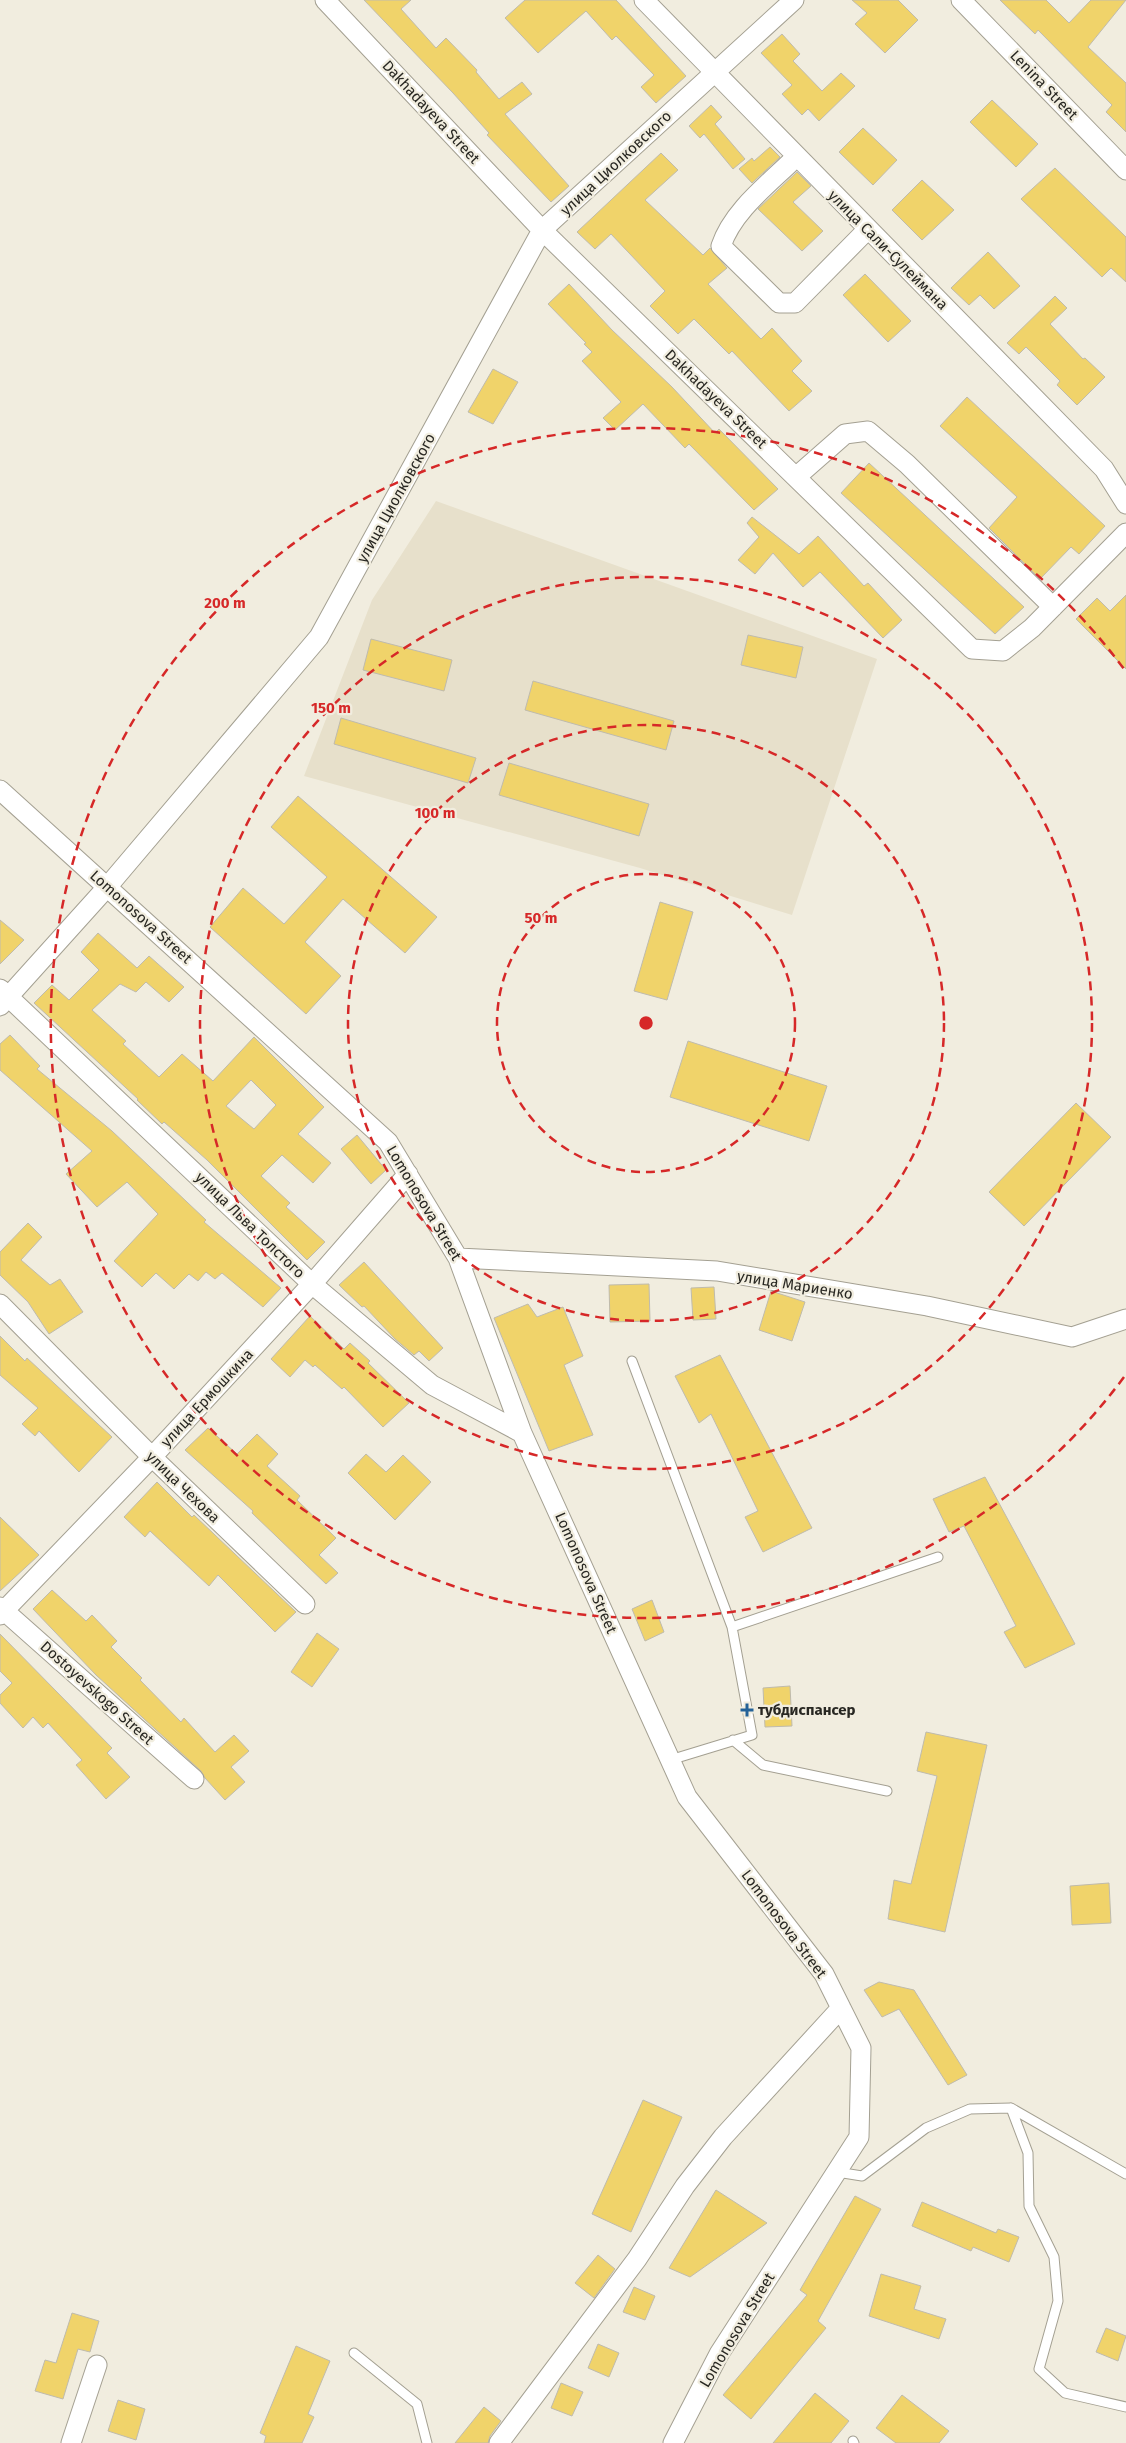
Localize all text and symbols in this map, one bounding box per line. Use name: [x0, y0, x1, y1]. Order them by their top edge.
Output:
street label: Lenina Street: [1006, 46, 1082, 124]
street label: Dakhadayeva Street: [379, 57, 484, 168]
street label: улица Циолковского: [557, 107, 675, 219]
street label: улица Сали-Сулеймана: [824, 186, 952, 314]
street label: Dakhadayeva Street: [661, 346, 771, 453]
street label: улица Циолковского: [353, 430, 439, 566]
text: 200 m: [204, 594, 246, 612]
text: 150 m: [311, 699, 351, 717]
text: 100 m: [415, 804, 455, 822]
street label: Lomonosova Street: [86, 867, 196, 968]
text: 50 m: [524, 909, 558, 927]
centre of rings: [637, 1014, 655, 1032]
street label: Lomonosova Street: [383, 1142, 466, 1264]
street label: улица Льва Толстого: [192, 1168, 308, 1282]
street label: улица Мариенко: [736, 1267, 854, 1303]
street label: улица Ермошкина: [157, 1345, 257, 1451]
street label: улица Чехова: [142, 1447, 224, 1527]
street label: Lomonosova Street: [551, 1510, 621, 1637]
street label: Dostoyevskogo Street: [37, 1637, 158, 1749]
place label: тубдиспансер: [758, 1701, 856, 1719]
marker: тубдиспансер: [740, 1703, 754, 1717]
street label: Lomonosova Street: [737, 1866, 831, 1982]
street label: Lomonosova Street: [696, 2269, 779, 2391]

